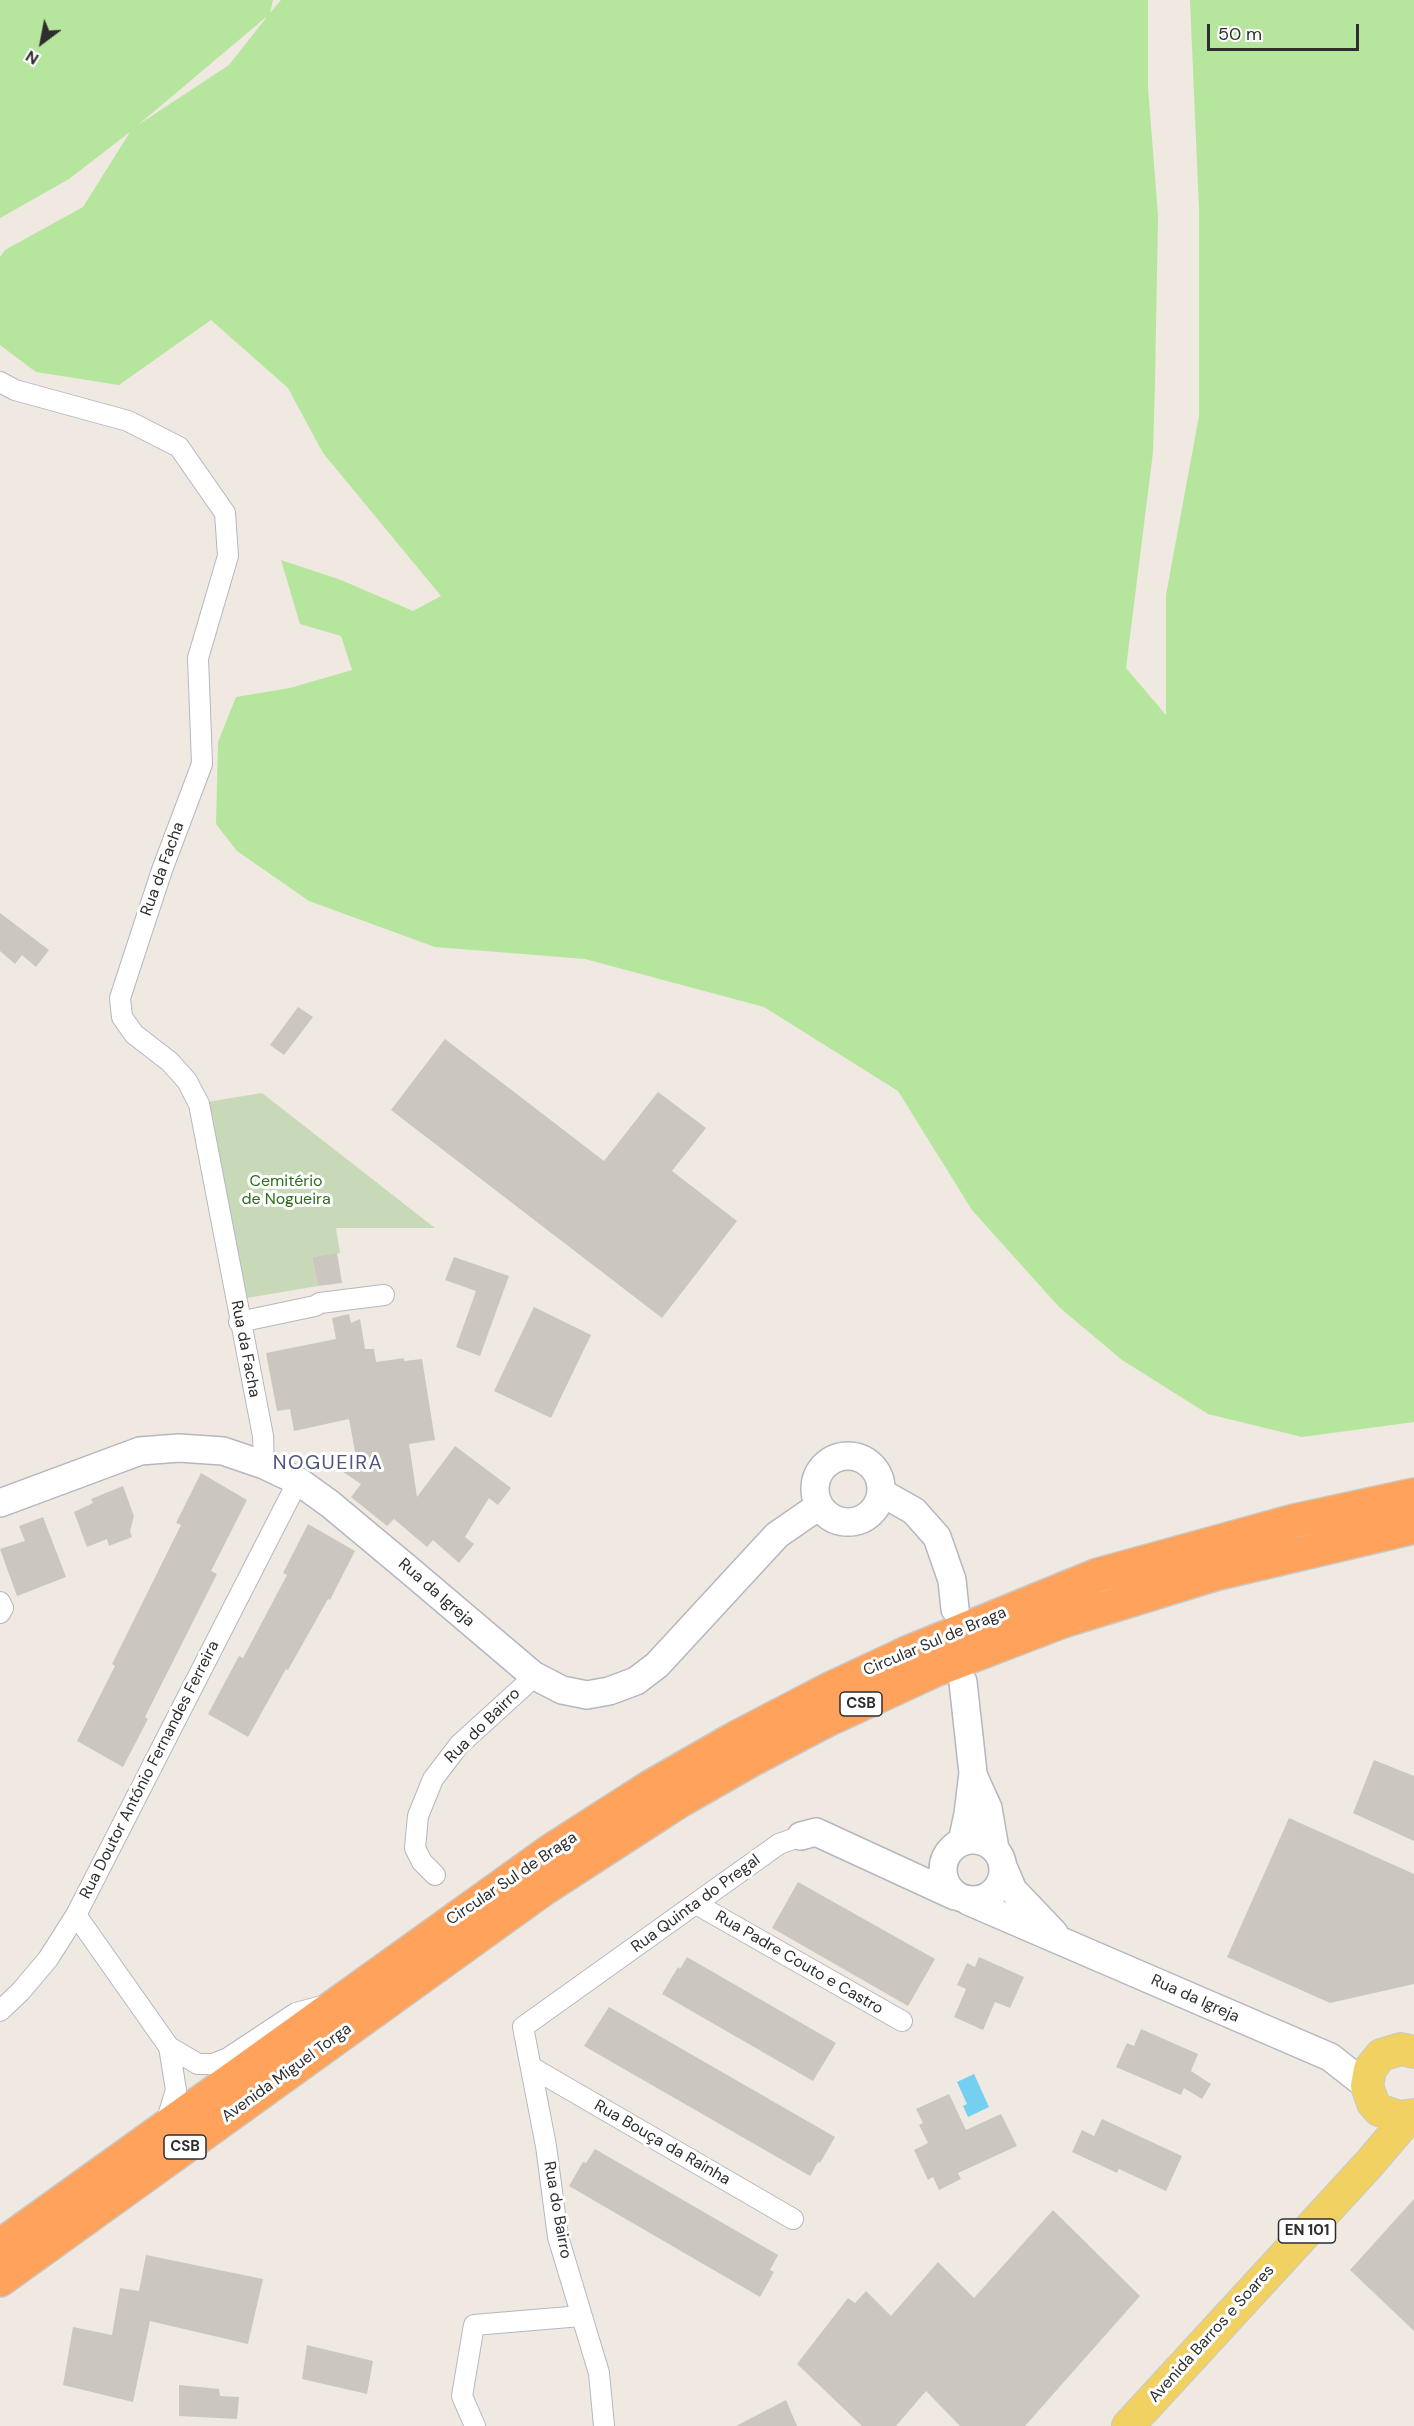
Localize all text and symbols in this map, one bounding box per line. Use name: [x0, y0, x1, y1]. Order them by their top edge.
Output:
north arrow: [12, 12, 72, 72]
scale bar: [1210, 12, 1362, 50]
text: 50 m: [1218, 22, 1262, 46]
text: N: [22, 46, 43, 70]
street label: Rua da Facha: [137, 819, 189, 919]
park label: Cemitério de Nogueira: [241, 1172, 331, 1210]
street label: Rua da Facha: [226, 1299, 264, 1399]
district label: NOGUEIRA: [273, 1452, 383, 1476]
street label: Rua da Igreja: [394, 1555, 478, 1631]
street label: Circular Sul de Braga: [861, 1603, 1009, 1681]
street label: Rua Doutor António Fernandes Ferreira: [76, 1638, 224, 1902]
street label: Rua do Bairro: [441, 1684, 525, 1768]
road number: CSB: [840, 1692, 882, 1716]
street label: Circular Sul de Braga: [443, 1828, 581, 1930]
street label: Rua Quinta do Pregal: [628, 1851, 764, 1957]
street label: Rua Padre Couto e Castro: [712, 1907, 886, 2019]
street label: Rua da Igreja: [1148, 1971, 1242, 2027]
street label: Avenida Miguel Torga: [218, 2019, 356, 2127]
street label: Rua Bouça da Rainha: [591, 2096, 733, 2190]
road number: CSB: [164, 2135, 206, 2159]
street label: Rua do Bairro: [539, 2160, 575, 2260]
road number: EN 101: [1278, 2219, 1336, 2243]
street label: Avenida Barros e Soares: [1145, 2261, 1279, 2407]

